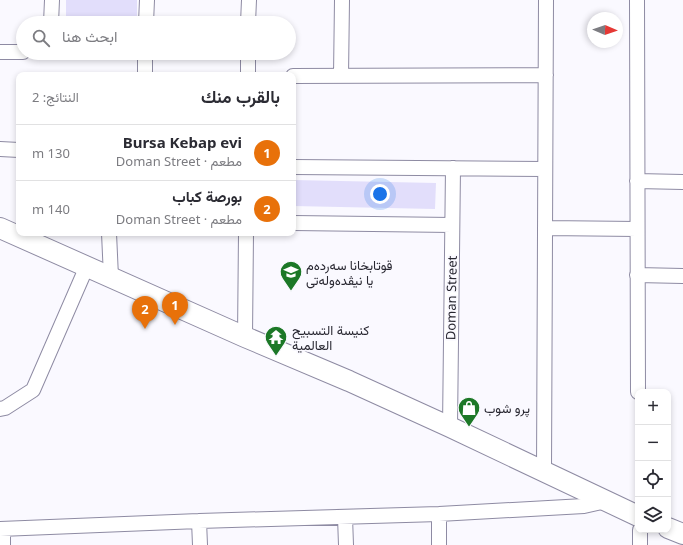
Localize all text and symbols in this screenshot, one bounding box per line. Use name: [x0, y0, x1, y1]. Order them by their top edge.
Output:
north arrow: [587, 12, 623, 48]
search box: [16, 16, 296, 60]
text: ابحث هنا: [62, 26, 117, 46]
icon: search: [30, 27, 52, 49]
text: بالقرب منك: [201, 85, 280, 108]
text: النتائج: 2: [32, 88, 79, 106]
text: Bursa Kebap evi: [123, 132, 242, 152]
text: 130 m: [32, 144, 70, 162]
text: 1: [263, 144, 271, 162]
text: مطعم · Doman Street: [116, 152, 242, 170]
your location: [370, 184, 390, 204]
text: بورصة كباب: [172, 186, 242, 206]
text: 140 m: [32, 200, 70, 218]
text: 2: [263, 200, 271, 218]
text: مطعم · Doman Street: [116, 210, 242, 228]
street label: Doman Street: [441, 255, 461, 340]
place label: قوتابخانا سەردەم یا نیڤدەولەتی: [306, 256, 393, 289]
school or university icon: قوتابخانا سەردەم یا نیڤدەولەتی: [278, 259, 304, 292]
pin: 1: [162, 292, 188, 325]
pin: 2: [132, 296, 158, 329]
place label: كنيسة التسبيح العالمية: [292, 321, 369, 354]
temple icon: كنيسة التسبيح العالمية: [263, 324, 289, 357]
map controls: [635, 389, 671, 533]
button: +: [635, 389, 671, 425]
shop icon: پرو شوب: [456, 395, 482, 428]
place label: پرو شوب: [484, 399, 530, 418]
button: −: [635, 425, 671, 461]
button: locate: [635, 461, 671, 497]
button: layers: [635, 497, 671, 533]

